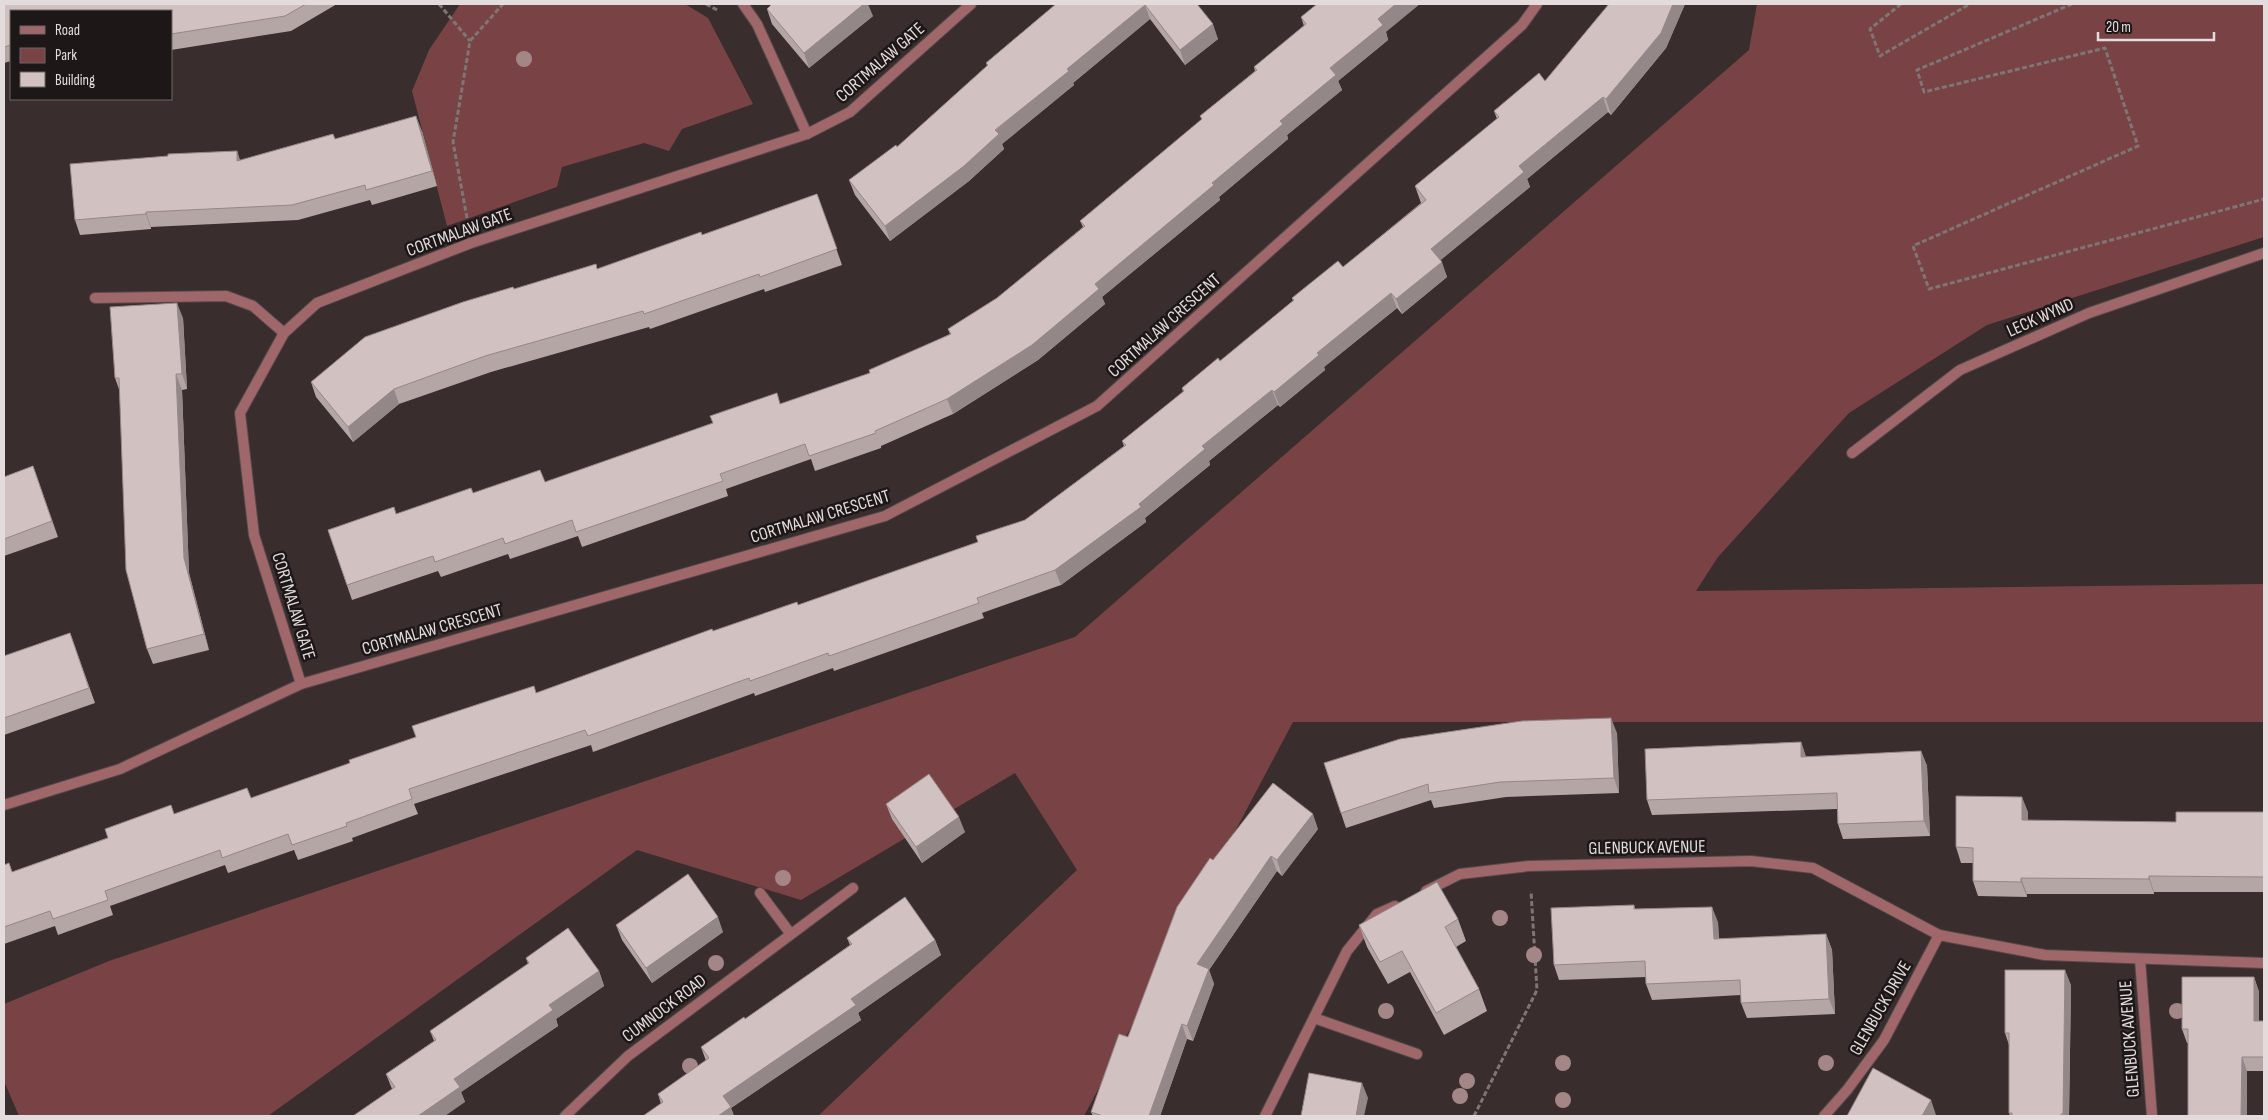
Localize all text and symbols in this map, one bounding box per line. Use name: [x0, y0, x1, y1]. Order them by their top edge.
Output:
legend: [10, 10, 172, 100]
scale bar: [2098, 10, 2214, 42]
street label: CORTMALAW GATE: [832, 18, 929, 107]
text: 20 m: [2106, 18, 2131, 37]
text: Road: [55, 21, 80, 40]
text: Park: [55, 46, 77, 65]
text: Building: [55, 71, 95, 90]
street label: CORTMALAW GATE: [404, 204, 515, 261]
street label: CORTMALAW CRESCENT: [1104, 269, 1225, 382]
street label: LECK WYND: [2004, 293, 2077, 341]
street label: CORTMALAW CRESCENT: [748, 485, 892, 548]
street label: CORTMALAW GATE: [267, 550, 320, 662]
street label: CORTMALAW CRESCENT: [360, 599, 505, 660]
street label: GLENBUCK AVENUE: [1588, 836, 1706, 859]
street label: GLENBUCK DRIVE: [1845, 957, 1916, 1059]
street label: CUMNOCK ROAD: [618, 970, 710, 1047]
street label: GLENBUCK AVENUE: [2115, 980, 2144, 1098]

